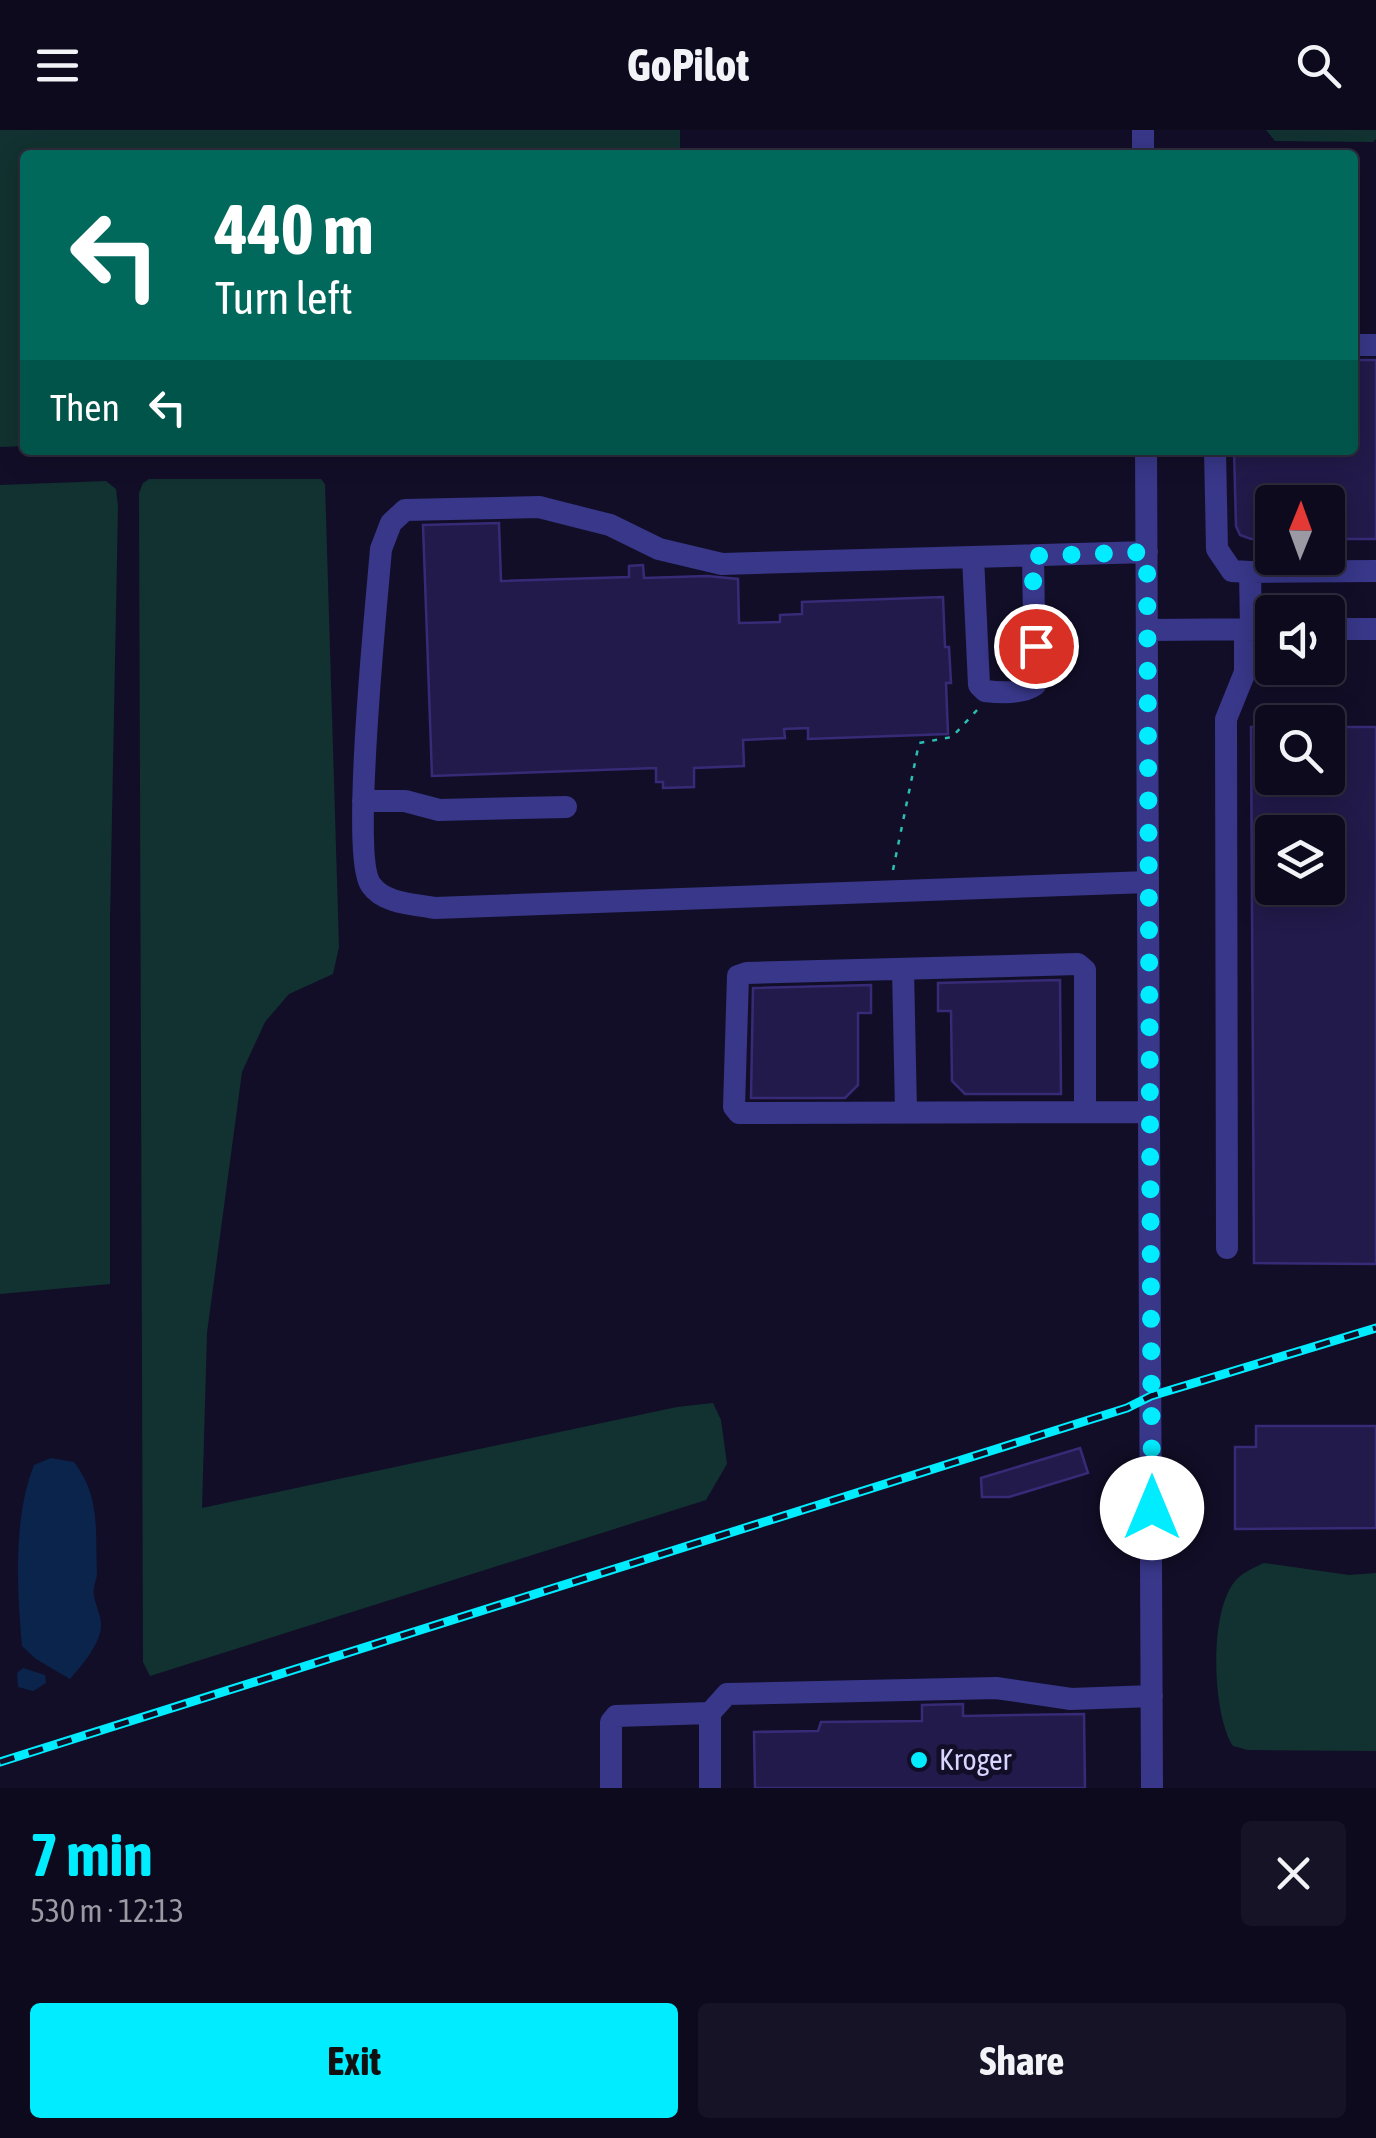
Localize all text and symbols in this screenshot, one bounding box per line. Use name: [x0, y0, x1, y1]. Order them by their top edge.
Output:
icon: menu: [30, 38, 85, 93]
icon: search: [1291, 38, 1346, 93]
text: GoPilot: [627, 39, 749, 91]
text: 440 m: [215, 189, 374, 269]
icon: left: [50, 190, 180, 320]
text: Turn left: [215, 272, 353, 324]
icon: left: [140, 380, 195, 435]
text: Then: [50, 386, 120, 429]
north arrow: [1255, 485, 1345, 575]
map controls: [1255, 485, 1345, 905]
button: sound: [1255, 595, 1345, 685]
pin: [994, 604, 1079, 689]
icon: arrive: [1009, 619, 1064, 674]
button: search: [1255, 705, 1345, 795]
button: layers: [1255, 815, 1345, 905]
position arrow: [1100, 1456, 1204, 1560]
place label: Kroger: [939, 1742, 1013, 1776]
marker: Kroger: [908, 1749, 930, 1771]
text: 7 min: [30, 1820, 153, 1889]
button: close: [1241, 1821, 1346, 1926]
text: 530 m · 12:13: [30, 1892, 184, 1929]
button: Exit: [30, 2003, 678, 2118]
button: Share: [698, 2003, 1346, 2118]

